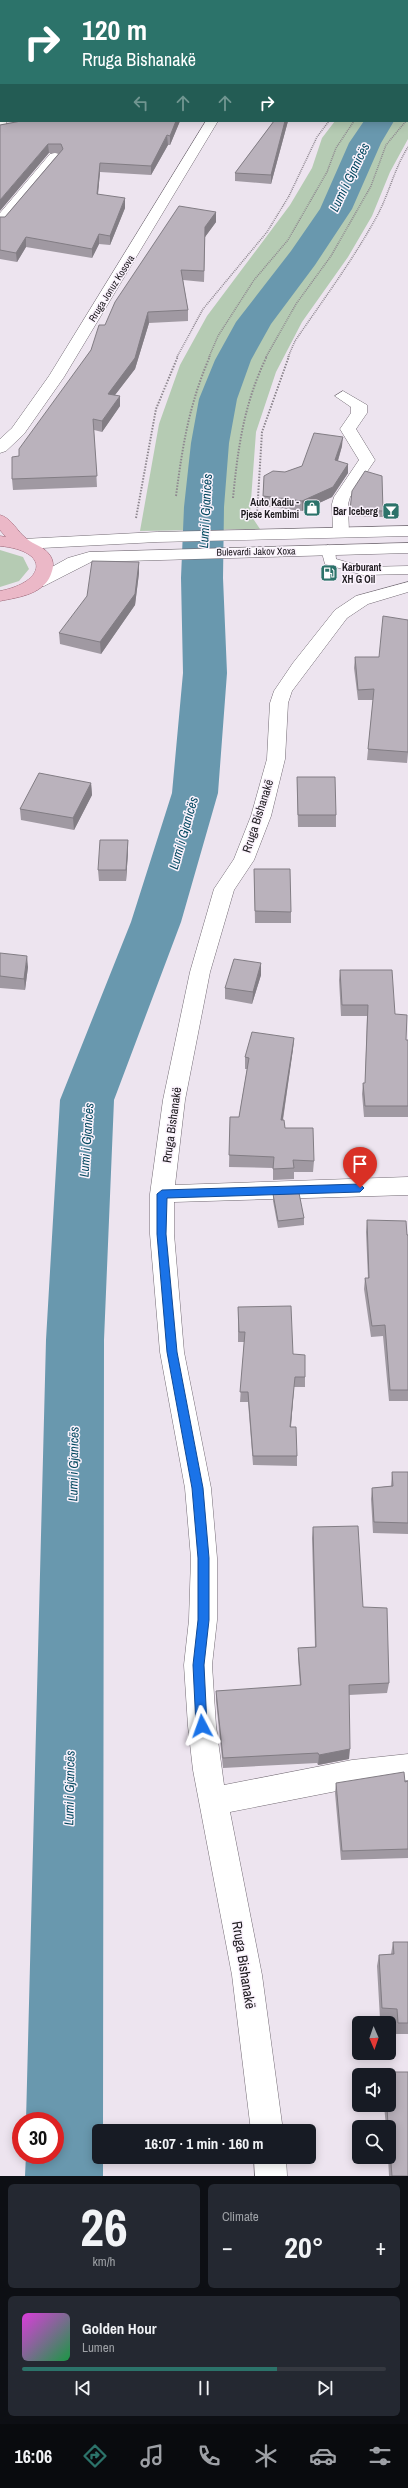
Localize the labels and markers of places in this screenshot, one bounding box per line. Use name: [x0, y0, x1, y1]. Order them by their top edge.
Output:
place label: Auto Kadiu - Pjese Kembimi: [241, 496, 299, 521]
shop icon: Auto Kadiu - Pjese Kembimi: [302, 498, 322, 518]
bar icon: Bar Iceberg: [381, 501, 401, 521]
place label: Bar Iceberg: [333, 505, 378, 518]
place label: Karburant XH G Oil: [342, 561, 381, 586]
fuel station icon: Karburant XH G Oil: [319, 563, 339, 583]
pin: [343, 1147, 377, 1188]

